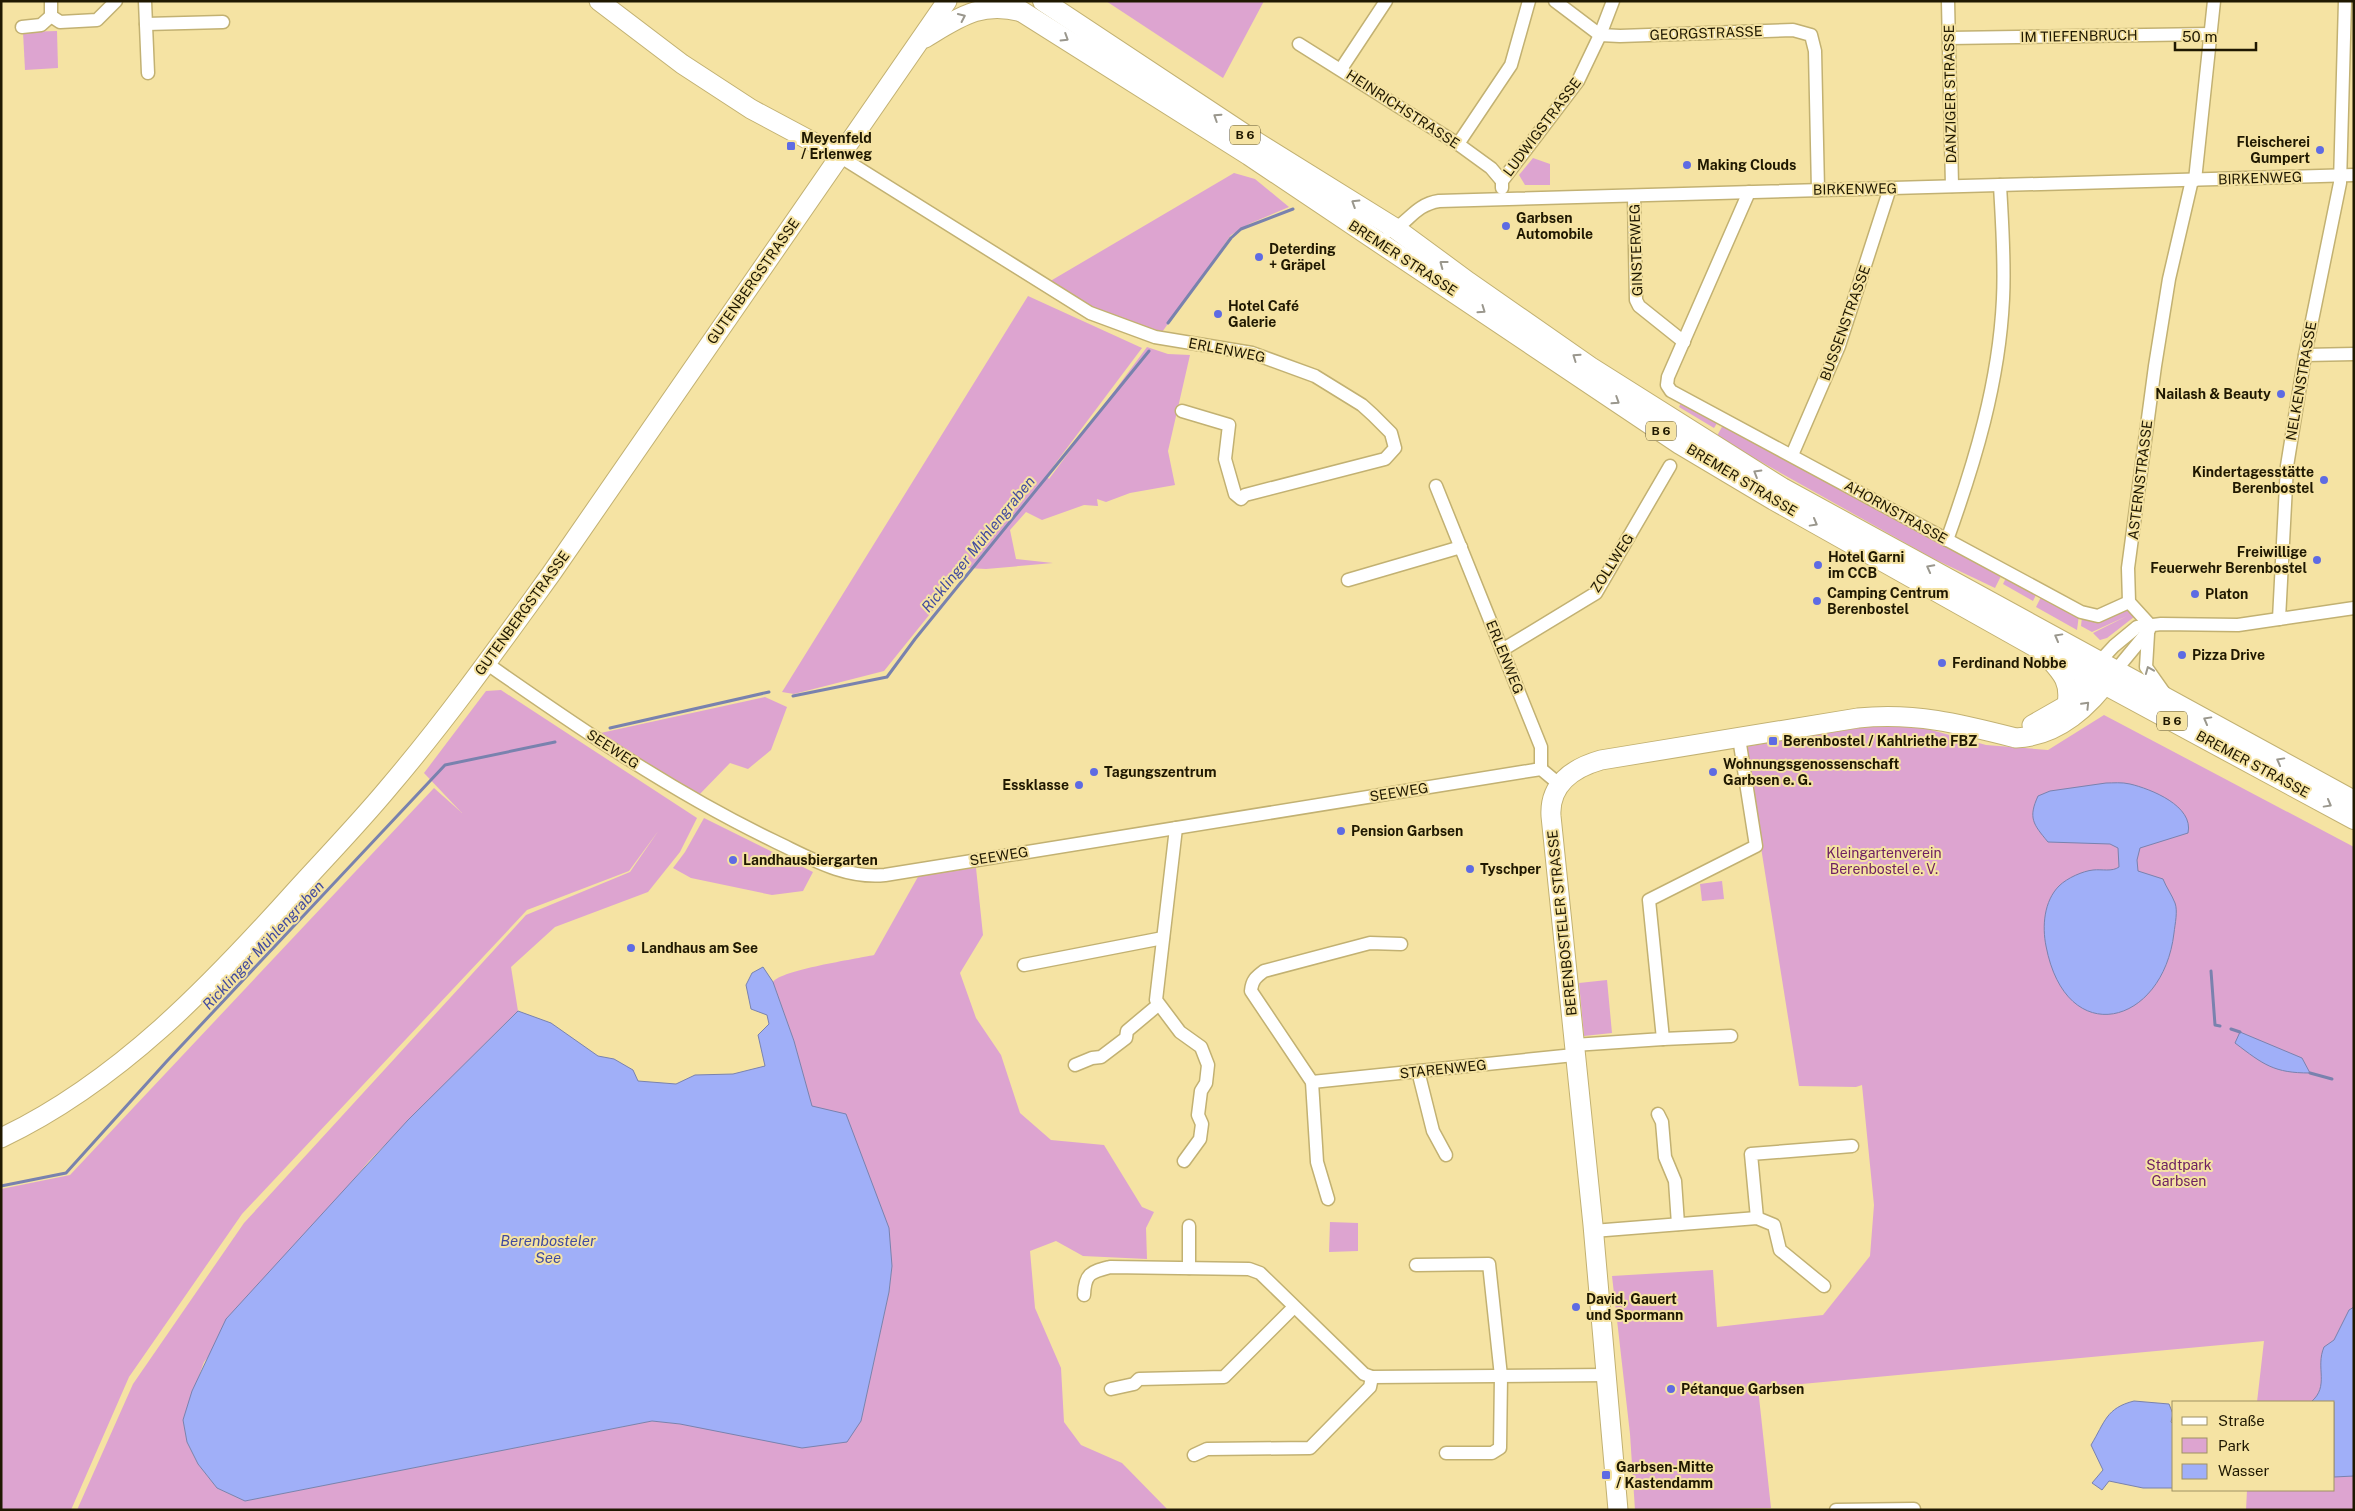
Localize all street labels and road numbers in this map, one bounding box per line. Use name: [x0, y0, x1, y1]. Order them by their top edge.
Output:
street label: GEORGSTRASSE: [1649, 23, 1763, 43]
street label: DANZIGER STRASSE: [1941, 24, 1959, 164]
street label: IM TIEFENBRUCH: [2020, 27, 2138, 45]
street label: HEINRICHSTRASSE: [1343, 66, 1463, 152]
street label: LUDWIGSTRASSE: [1500, 75, 1584, 179]
road number: B 6: [1230, 126, 1260, 144]
street label: BIRKENWEG: [2218, 169, 2302, 187]
street label: BIRKENWEG: [1813, 180, 1897, 198]
street label: GINSTERWEG: [1626, 204, 1646, 296]
street label: GUTENBERGSTRASSE: [704, 215, 802, 347]
street label: BREMER STRASSE: [1346, 217, 1460, 299]
street label: BUSSENSTRASSE: [1817, 263, 1873, 383]
street label: NELKENSTRASSE: [2283, 320, 2319, 442]
street label: ERLENWEG: [1187, 335, 1267, 365]
street label: ASTERNSTRASSE: [2125, 419, 2155, 541]
road number: B 6: [1646, 422, 1676, 441]
street label: BREMER STRASSE: [1684, 441, 1800, 519]
street label: AHORNSTRASSE: [1842, 477, 1950, 547]
street label: ZOLLWEG: [1587, 531, 1637, 595]
street label: GUTENBERGSTRASSE: [472, 548, 572, 678]
street label: ERLENWEG: [1483, 618, 1527, 696]
road number: B 6: [2157, 711, 2187, 730]
street label: SEEWEG: [584, 726, 642, 772]
street label: BREMER STRASSE: [2194, 727, 2312, 801]
street label: SEEWEG: [1369, 779, 1429, 805]
street label: BERENBOSTELER STRASSE: [1544, 829, 1580, 1017]
street label: SEEWEG: [969, 843, 1029, 869]
street label: STARENWEG: [1399, 1056, 1487, 1082]

